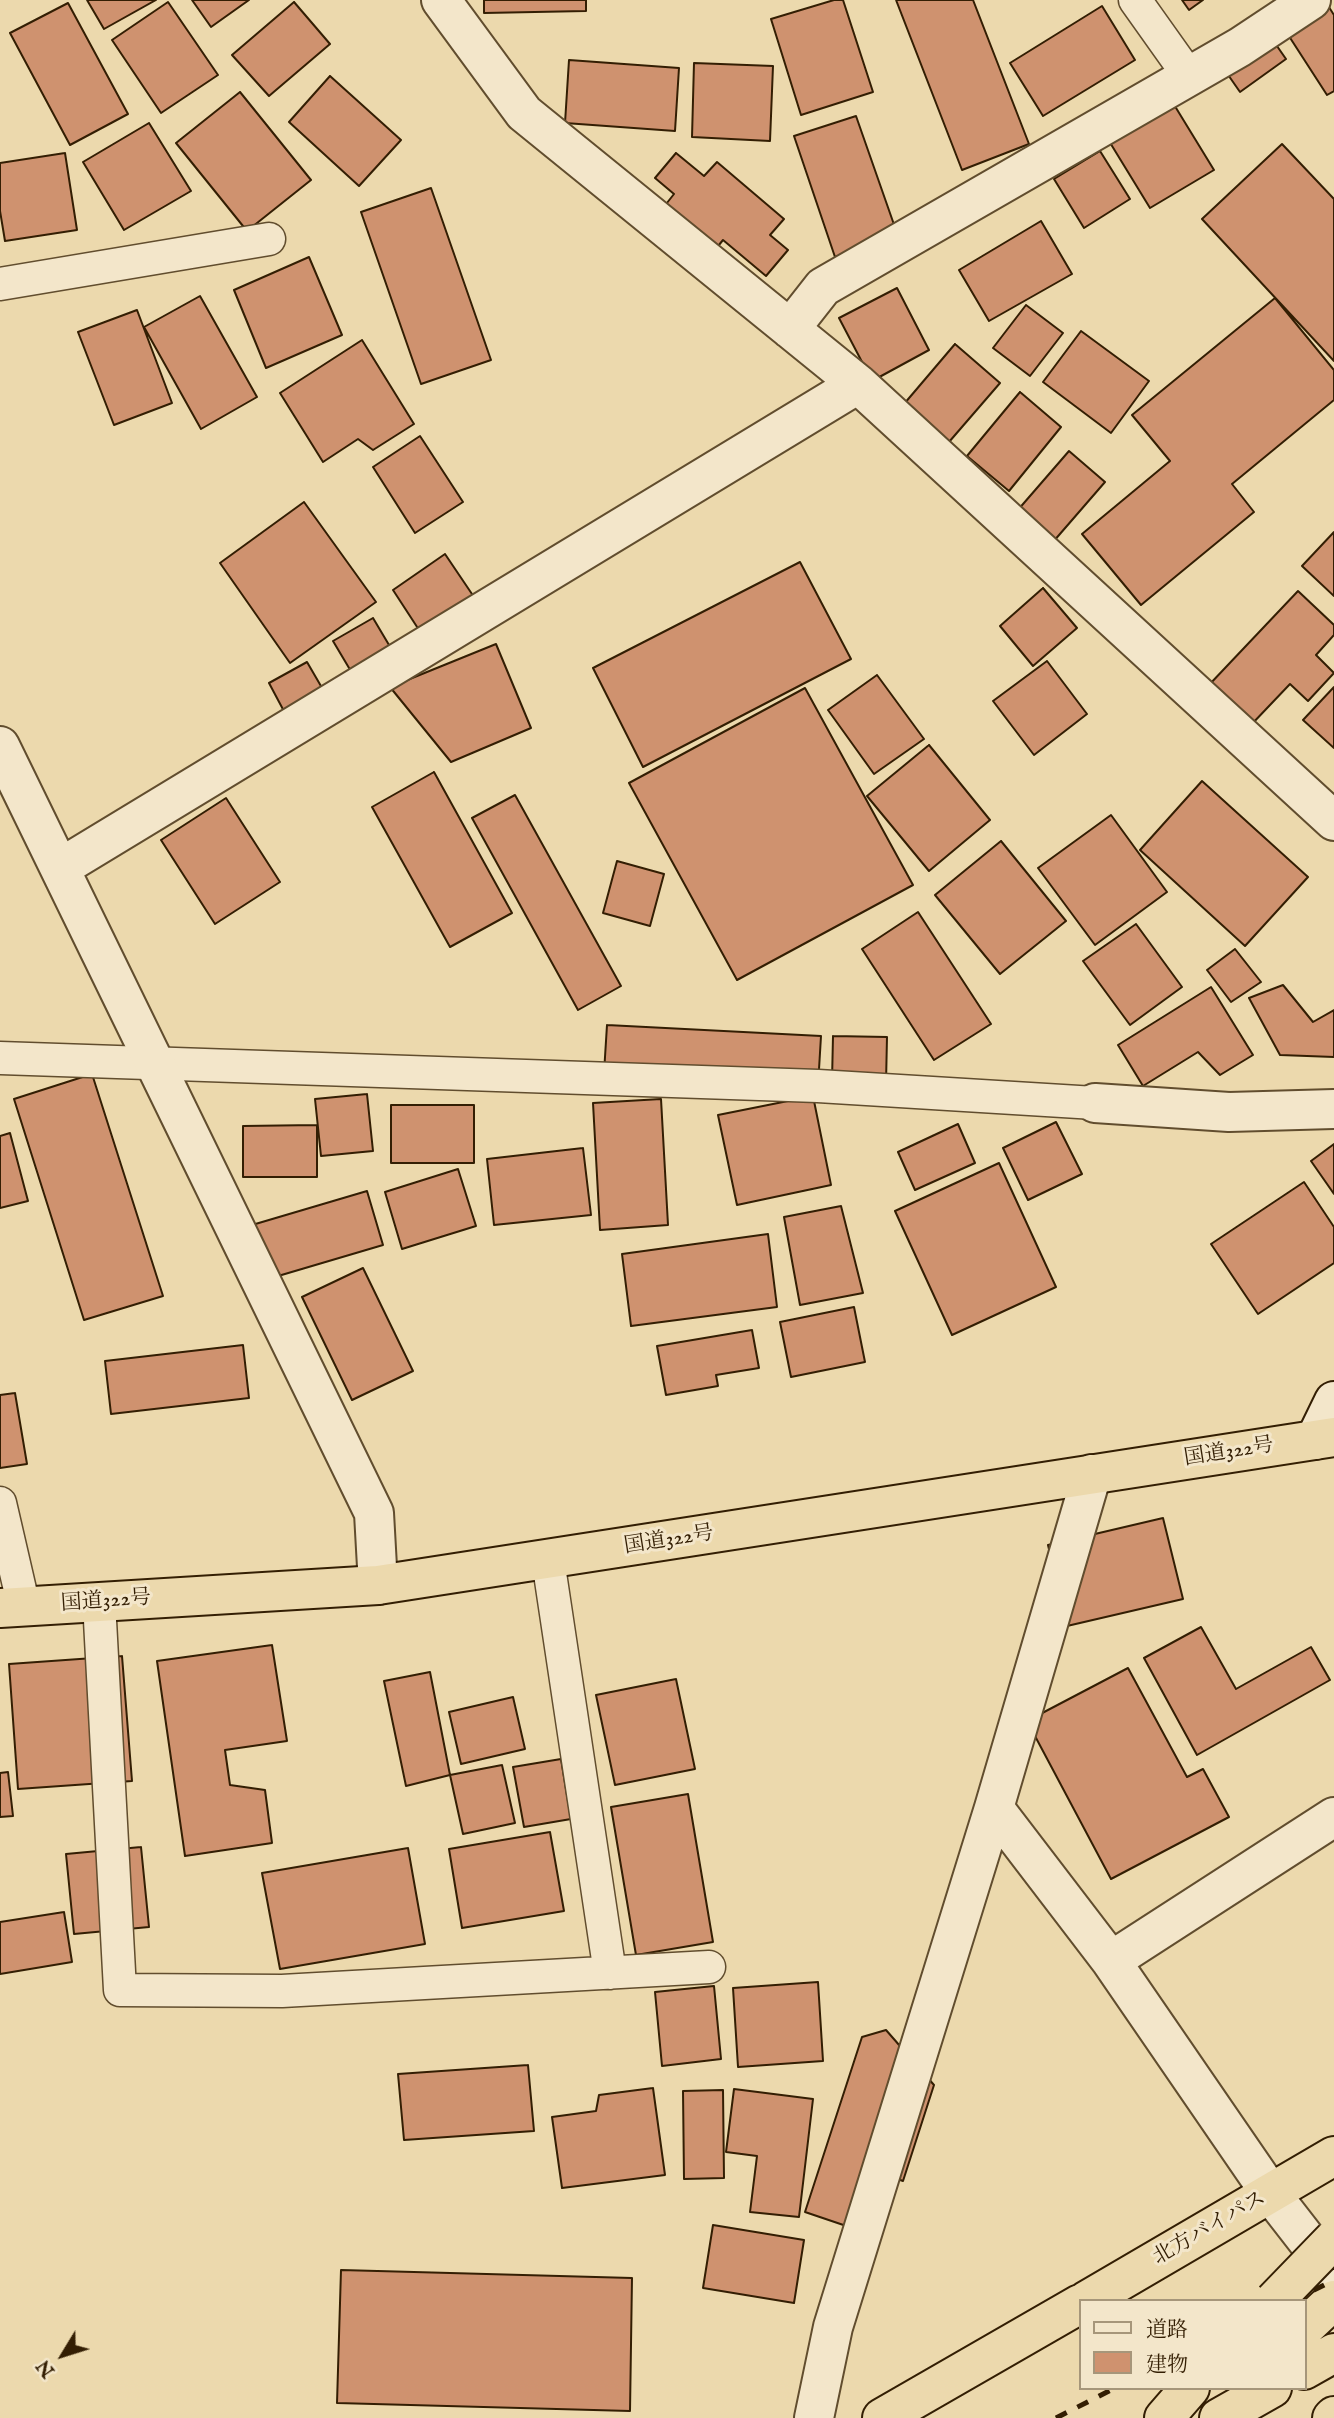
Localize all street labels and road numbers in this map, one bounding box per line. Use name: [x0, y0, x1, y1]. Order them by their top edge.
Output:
street label: 国道322号: [1182, 1433, 1276, 1473]
street label: 国道322号: [622, 1521, 716, 1561]
street label: 国道322号: [60, 1586, 152, 1618]
street label: 北方バイパス: [1149, 2187, 1271, 2271]

